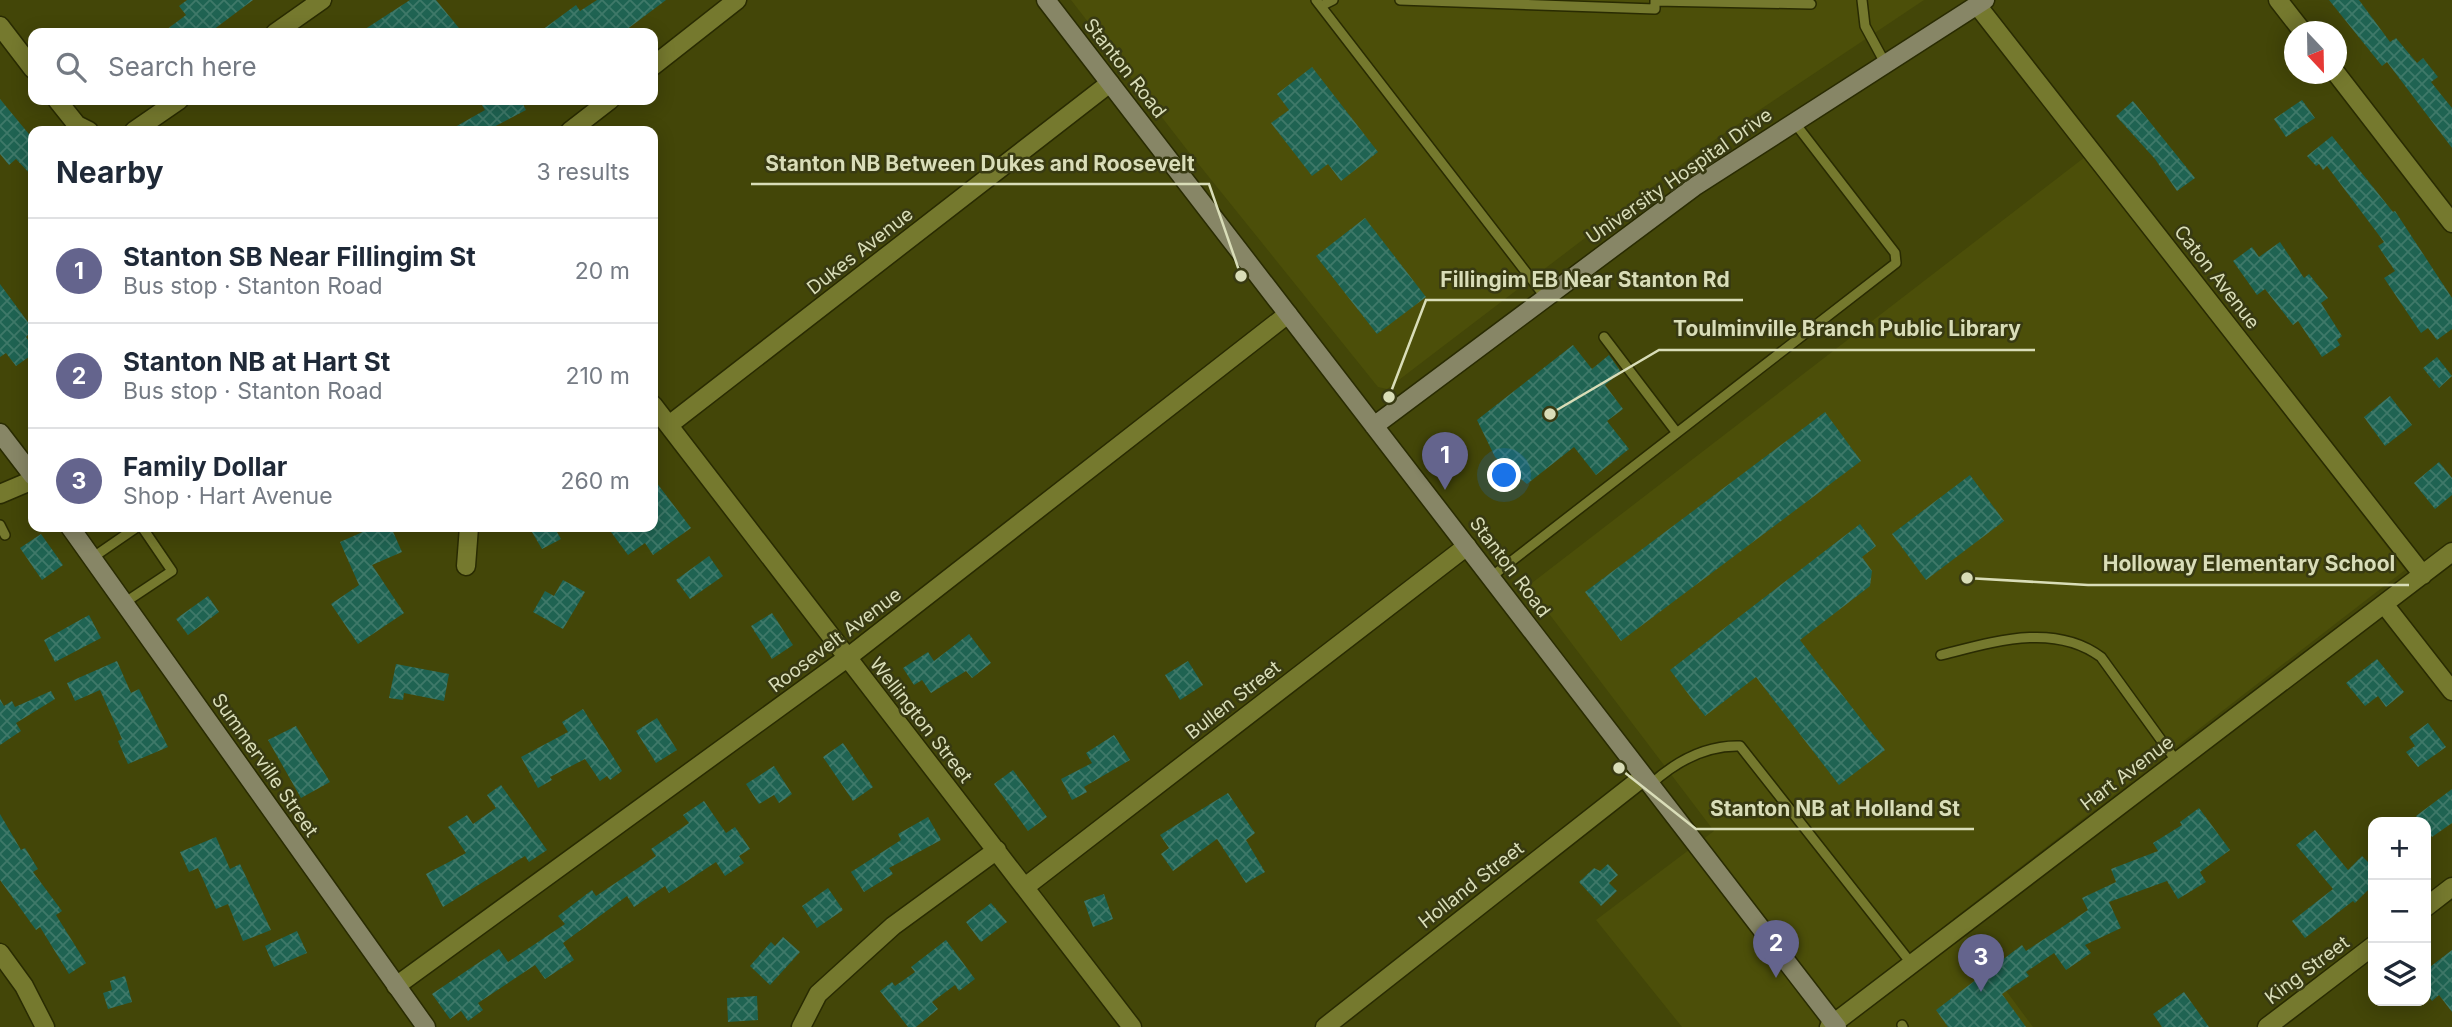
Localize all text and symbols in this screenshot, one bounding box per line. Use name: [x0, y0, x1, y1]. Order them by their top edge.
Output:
street label: Stanton Road: [1079, 14, 1171, 122]
north arrow: [2284, 21, 2347, 84]
search box: [28, 28, 658, 105]
icon: search: [52, 48, 90, 86]
text: Search here: [108, 51, 257, 82]
street label: University Hospital Drive: [1582, 103, 1776, 249]
callout: Stanton NB Between Dukes and Roosevelt: [751, 142, 1209, 184]
text: Stanton NB Between Dukes and Roosevelt: [765, 151, 1195, 176]
text: Nearby: [56, 154, 164, 190]
text: 3 results: [537, 158, 630, 186]
street label: Dukes Avenue: [802, 202, 918, 300]
street label: Caton Avenue: [2169, 221, 2265, 333]
text: Stanton SB Near Fillingim St: [123, 241, 476, 272]
text: 1: [74, 257, 84, 285]
text: 20 m: [575, 257, 630, 285]
callout: Fillingim EB Near Stanton Rd: [1426, 258, 1743, 300]
text: Fillingim EB Near Stanton Rd: [1440, 267, 1730, 292]
text: Bus stop · Stanton Road: [123, 272, 383, 300]
callout: Toulminville Branch Public Library: [1659, 308, 2035, 350]
text: Toulminville Branch Public Library: [1673, 316, 2021, 341]
text: Stanton NB at Hart St: [123, 346, 390, 377]
text: 2: [72, 362, 86, 390]
text: 210 m: [565, 362, 630, 390]
text: Bus stop · Stanton Road: [123, 377, 383, 405]
pin: 1: [1422, 432, 1468, 490]
text: Family Dollar: [123, 451, 287, 482]
your location: [1487, 458, 1521, 492]
text: 3: [72, 467, 86, 495]
text: 260 m: [561, 467, 630, 495]
text: Shop · Hart Avenue: [123, 482, 333, 510]
street label: Stanton Road: [1465, 512, 1555, 622]
callout: Holloway Elementary School: [2088, 543, 2409, 585]
text: Holloway Elementary School: [2103, 551, 2395, 576]
street label: Roosevelt Avenue: [764, 583, 906, 697]
street label: Wellington Street: [865, 653, 977, 787]
street label: Bullen Street: [1181, 656, 1285, 744]
street label: Summerville Street: [207, 689, 323, 841]
street label: Hart Avenue: [2076, 731, 2178, 815]
callout: Stanton NB at Holland St: [1696, 787, 1974, 829]
text: Stanton NB at Holland St: [1710, 796, 1960, 821]
map controls: [2368, 817, 2431, 1006]
button: +: [2368, 817, 2431, 880]
street label: Holland Street: [1414, 837, 1528, 933]
button: −: [2368, 880, 2431, 943]
pin: 2: [1753, 920, 1799, 978]
street label: King Street: [2260, 931, 2354, 1009]
pin: 3: [1958, 934, 2004, 992]
button: layers: [2368, 943, 2431, 1006]

